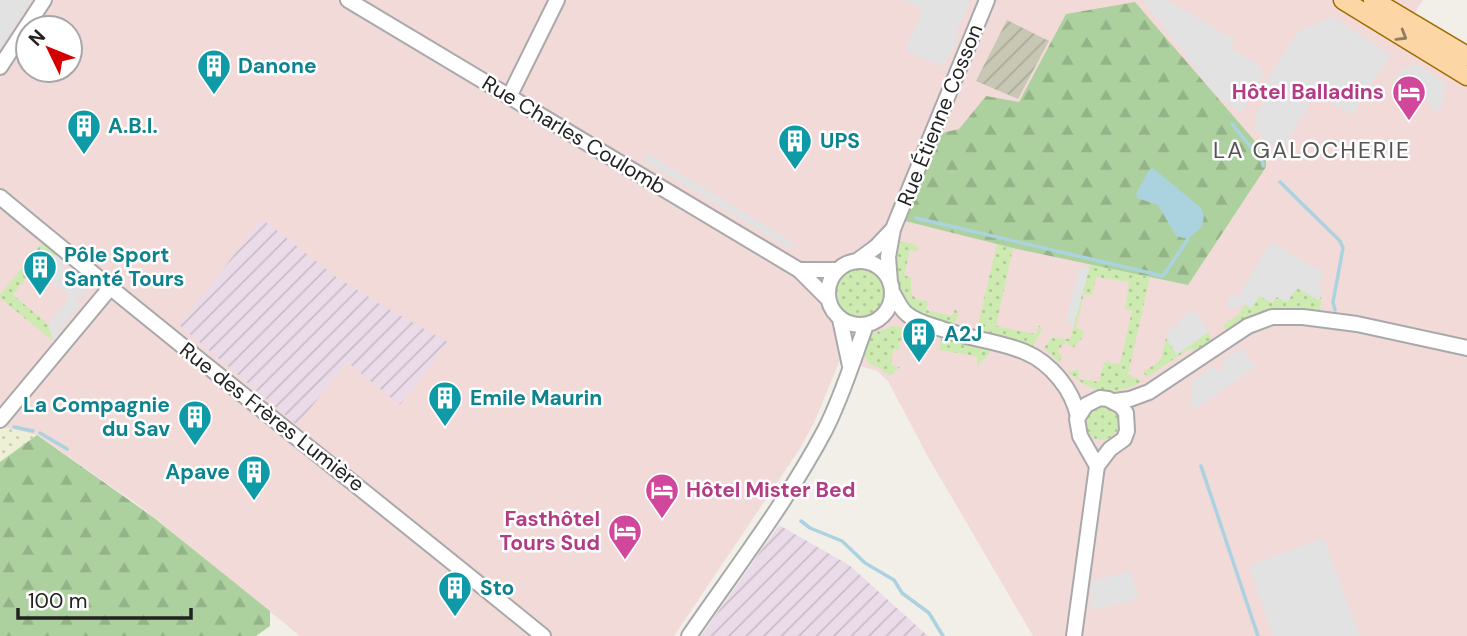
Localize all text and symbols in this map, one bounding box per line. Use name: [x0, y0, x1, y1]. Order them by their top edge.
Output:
north arrow: [14, 14, 84, 84]
street label: Rue Étienne Cosson: [891, 20, 989, 210]
text: N: [23, 24, 51, 51]
one-way arrow: [1394, 27, 1407, 40]
building icon: Danone: [195, 47, 233, 96]
place label: Danone: [238, 52, 317, 80]
street label: Rue Charles Coulomb: [477, 69, 671, 201]
hotel icon: Hôtel Balladins: [1390, 73, 1428, 122]
place label: Hôtel Balladins: [1232, 78, 1384, 106]
building icon: A.B.I.: [65, 107, 103, 156]
place label: A.B.I.: [108, 112, 158, 140]
building icon: UPS: [776, 122, 814, 171]
place label: UPS: [820, 127, 860, 155]
district label: LA GALOCHERIE: [1213, 135, 1411, 165]
place label: Pôle Sport Santé Tours: [64, 241, 185, 293]
building icon: Pôle Sport Santé Tours: [21, 248, 59, 297]
building icon: A2J: [900, 315, 938, 364]
place label: A2J: [944, 320, 982, 348]
street label: Rue des Frères Lumière: [174, 336, 370, 498]
building icon: Emile Maurin: [426, 379, 464, 428]
place label: Emile Maurin: [470, 384, 602, 412]
place label: La Compagnie du Sav: [23, 391, 170, 443]
building icon: La Compagnie du Sav: [176, 398, 214, 447]
building icon: Apave: [235, 453, 273, 502]
place label: Apave: [165, 458, 230, 486]
hotel icon: Hôtel Mister Bed: [643, 471, 681, 520]
place label: Hôtel Mister Bed: [686, 476, 855, 504]
place label: Fasthôtel Tours Sud: [500, 505, 600, 557]
hotel icon: Fasthôtel Tours Sud: [606, 512, 644, 561]
building icon: Sto: [436, 569, 474, 618]
place label: Sto: [480, 574, 514, 602]
scale bar: [18, 576, 191, 620]
text: 100 m: [28, 587, 88, 615]

